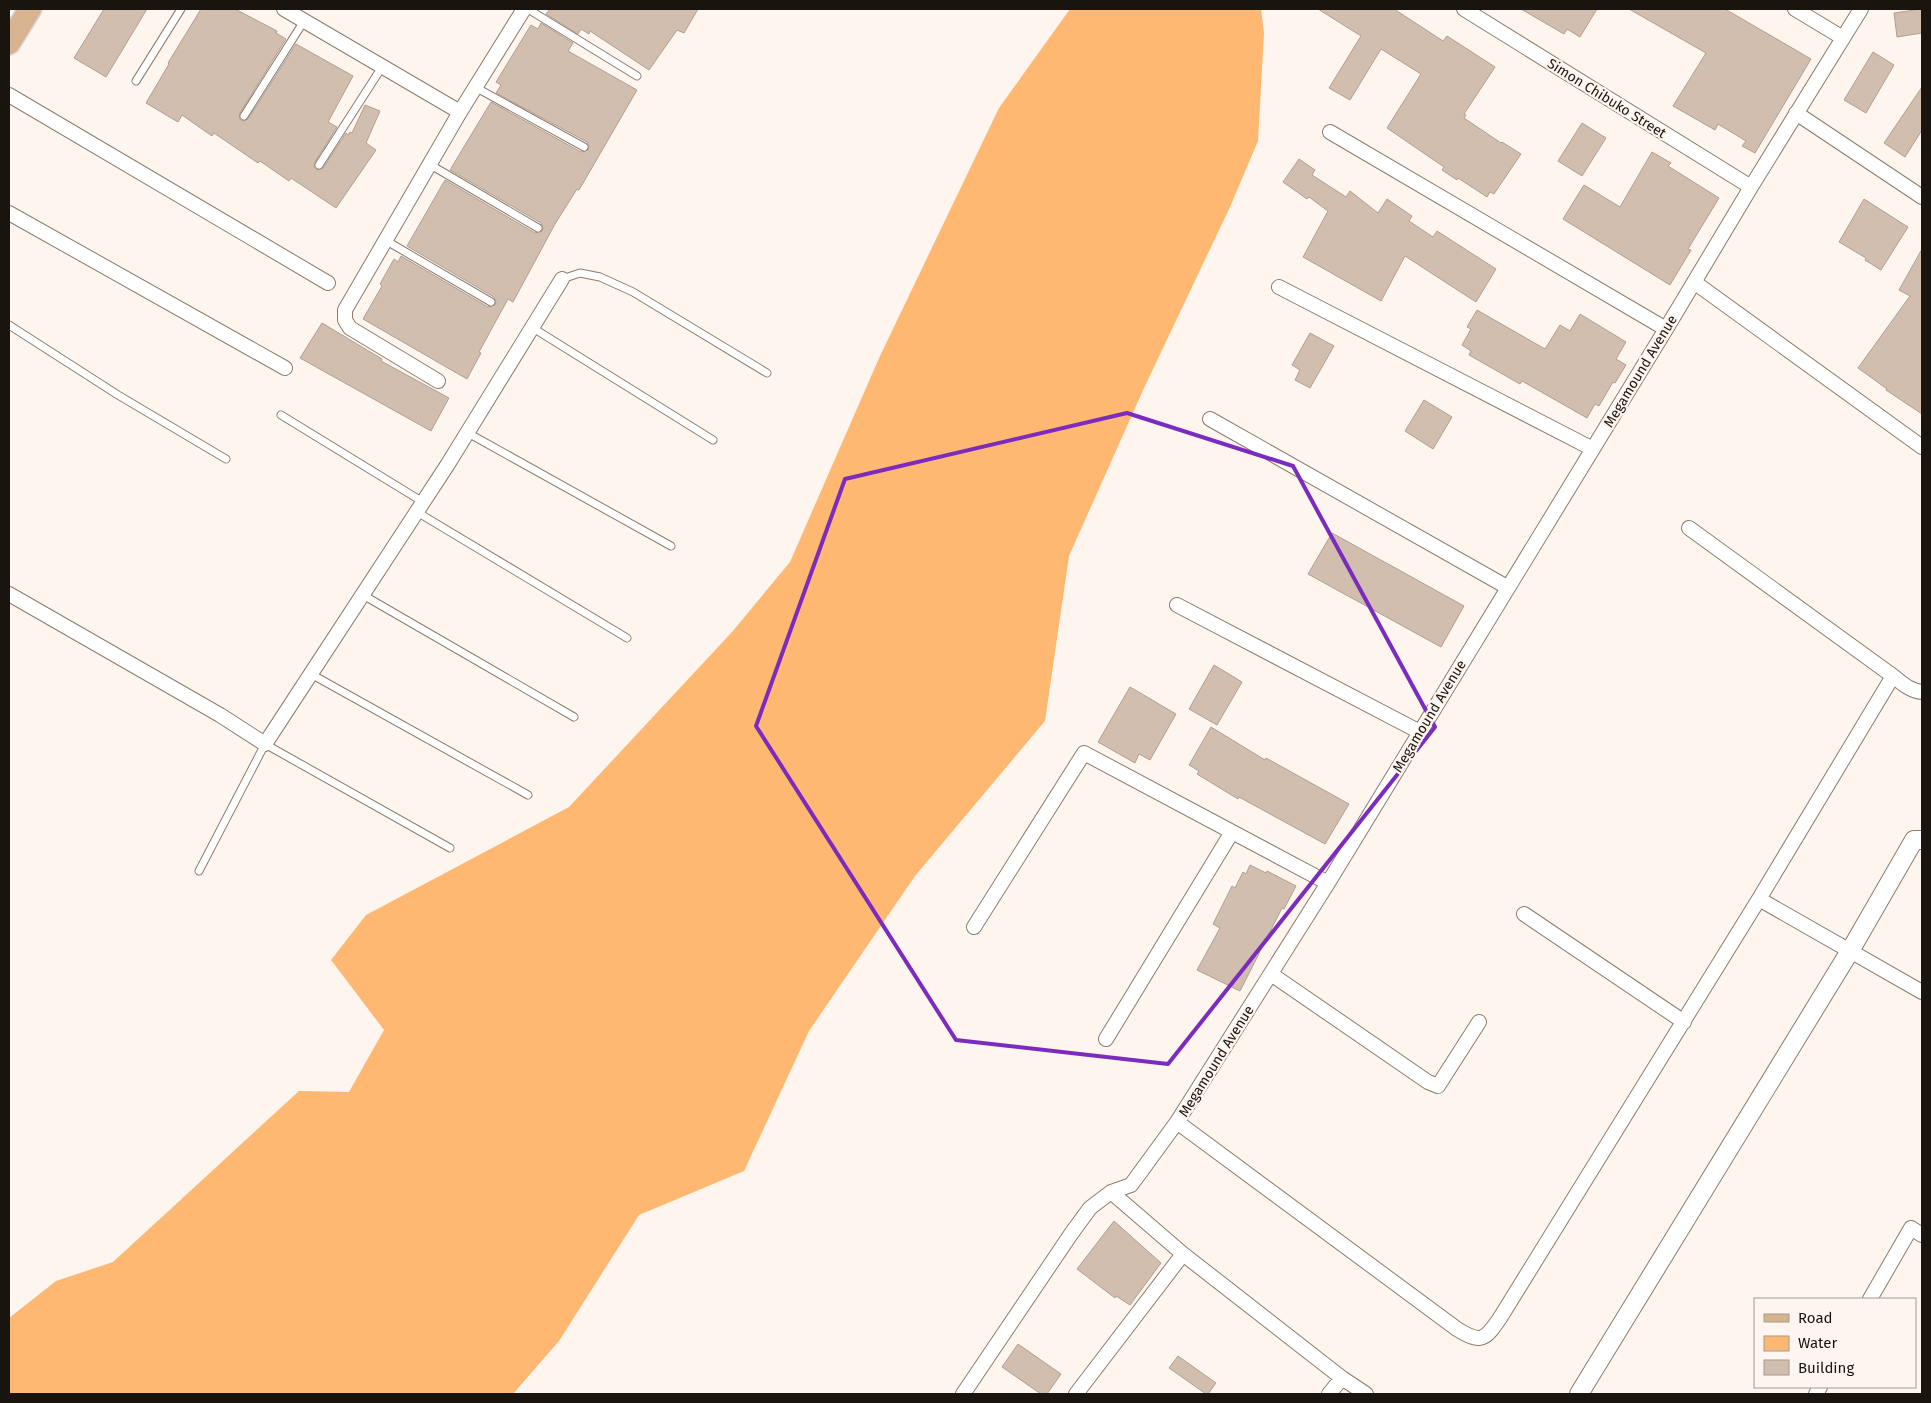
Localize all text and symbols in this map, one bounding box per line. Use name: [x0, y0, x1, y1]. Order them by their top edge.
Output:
street label: Simon Chibuko Street: [1544, 55, 1670, 142]
street label: Megamound Avenue: [1600, 312, 1681, 431]
street label: Megamound Avenue: [1389, 657, 1470, 776]
street label: Megamound Avenue: [1175, 1002, 1258, 1120]
legend: [1754, 1298, 1916, 1388]
text: Road: [1798, 1309, 1833, 1327]
text: Water: [1798, 1334, 1837, 1352]
text: Building: [1798, 1359, 1854, 1377]

